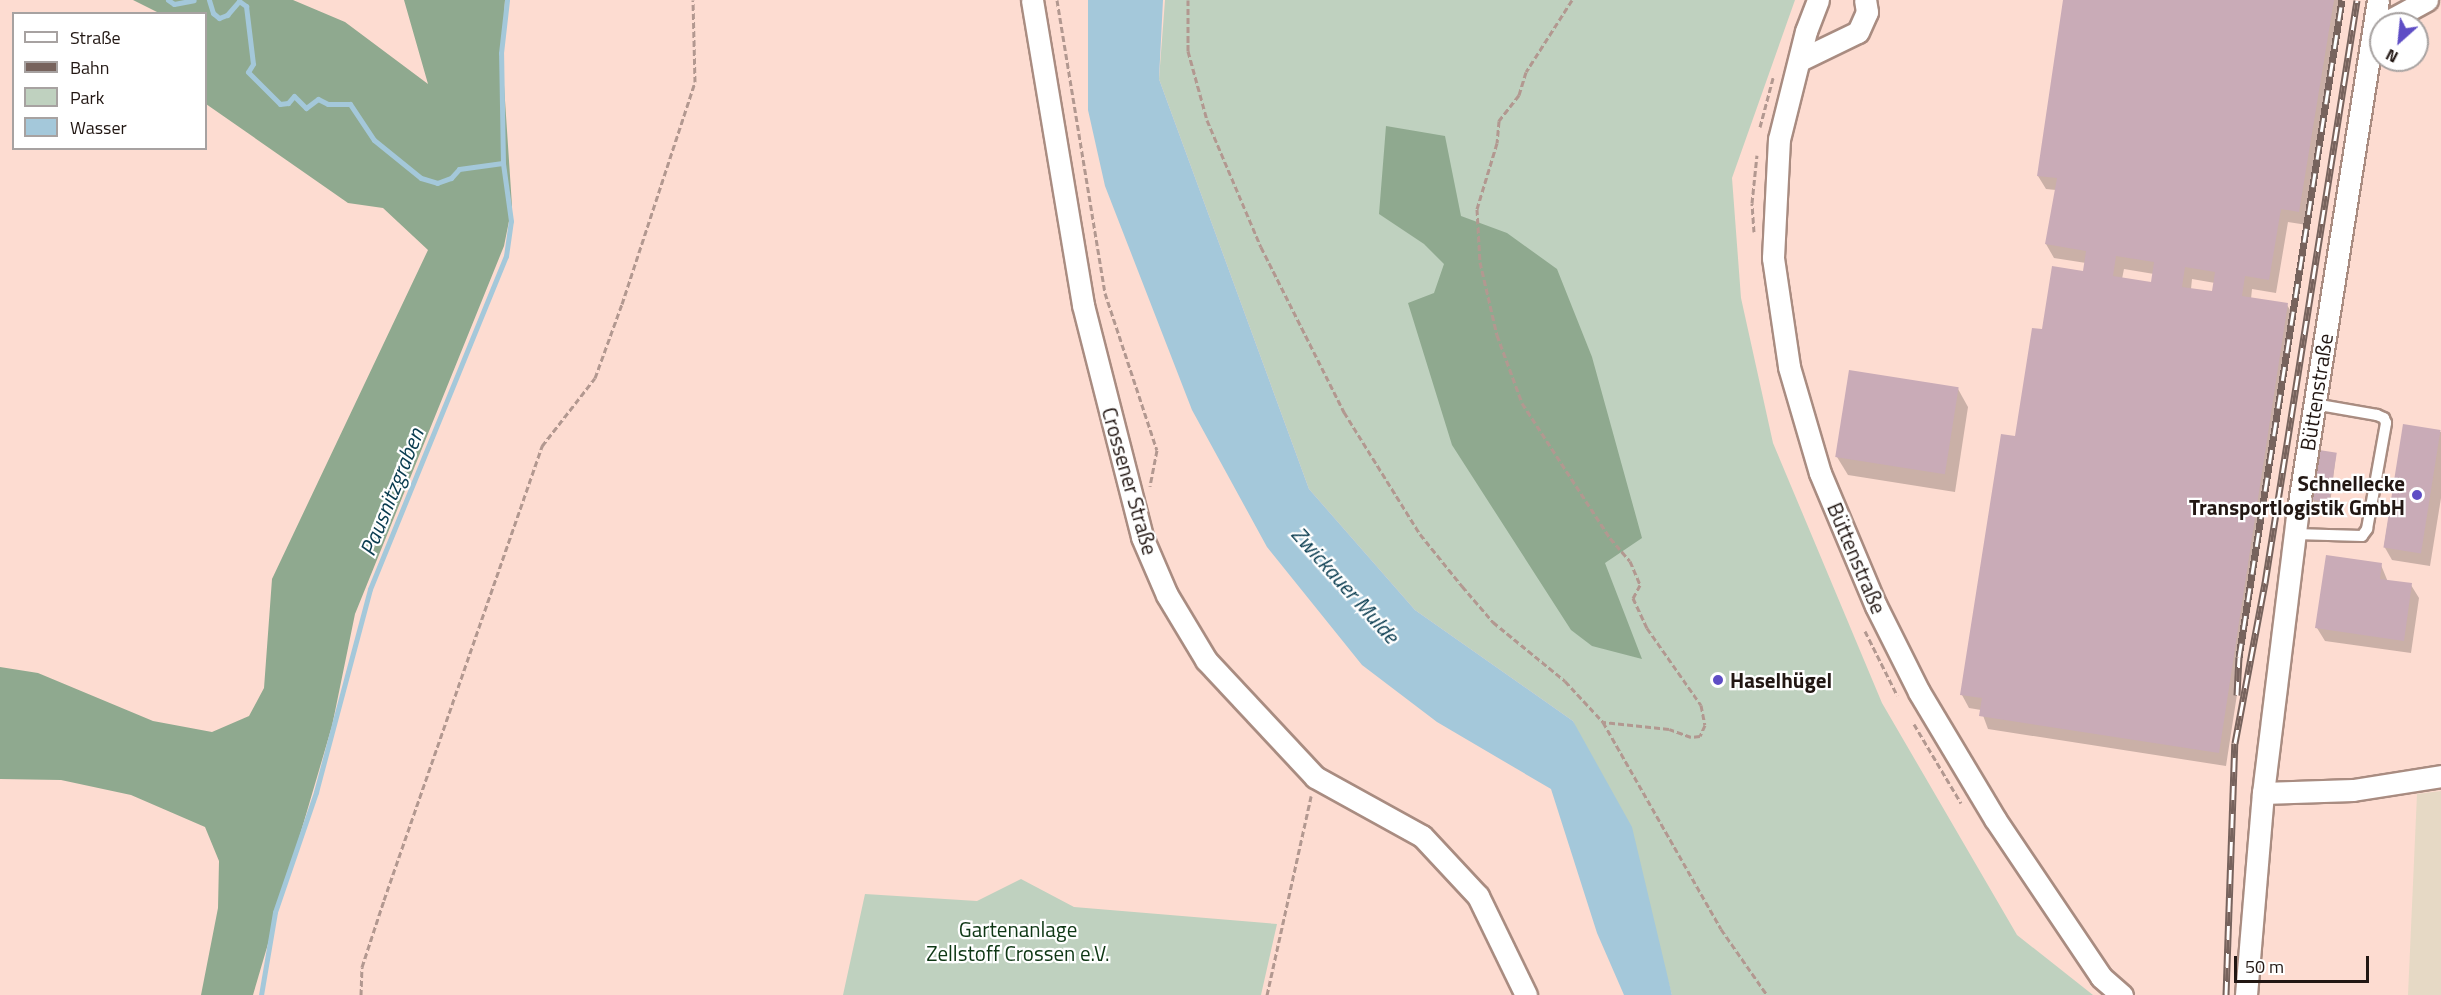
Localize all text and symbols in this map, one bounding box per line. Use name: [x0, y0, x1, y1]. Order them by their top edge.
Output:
legend: [12, 12, 207, 150]
north arrow: [2369, 12, 2429, 72]
text: Straße: [70, 24, 121, 51]
text: N: [2381, 43, 2402, 69]
text: Bahn: [70, 54, 109, 81]
text: Park: [70, 84, 104, 111]
text: Wasser: [70, 114, 127, 141]
street label: Büttenstraße: [2294, 332, 2338, 452]
street label: Crossener Straße: [1097, 404, 1163, 558]
water label: Pausnitzgraben: [354, 424, 430, 560]
place label: Schnellecke Transportlogistik GmbH: [2189, 470, 2405, 520]
marker: Schnellecke Transportlogistik GmbH: [2410, 488, 2424, 502]
street label: Büttenstraße: [1822, 499, 1892, 617]
water label: Zwickauer Mulde: [1286, 521, 1404, 649]
place label: Haselhügel: [1730, 667, 1832, 693]
marker: Haselhügel: [1711, 673, 1725, 687]
park label: Gartenanlage Zellstoff Crossen e.V.: [926, 916, 1110, 966]
scale bar: [2237, 944, 2372, 982]
text: 50 m: [2245, 953, 2284, 980]

